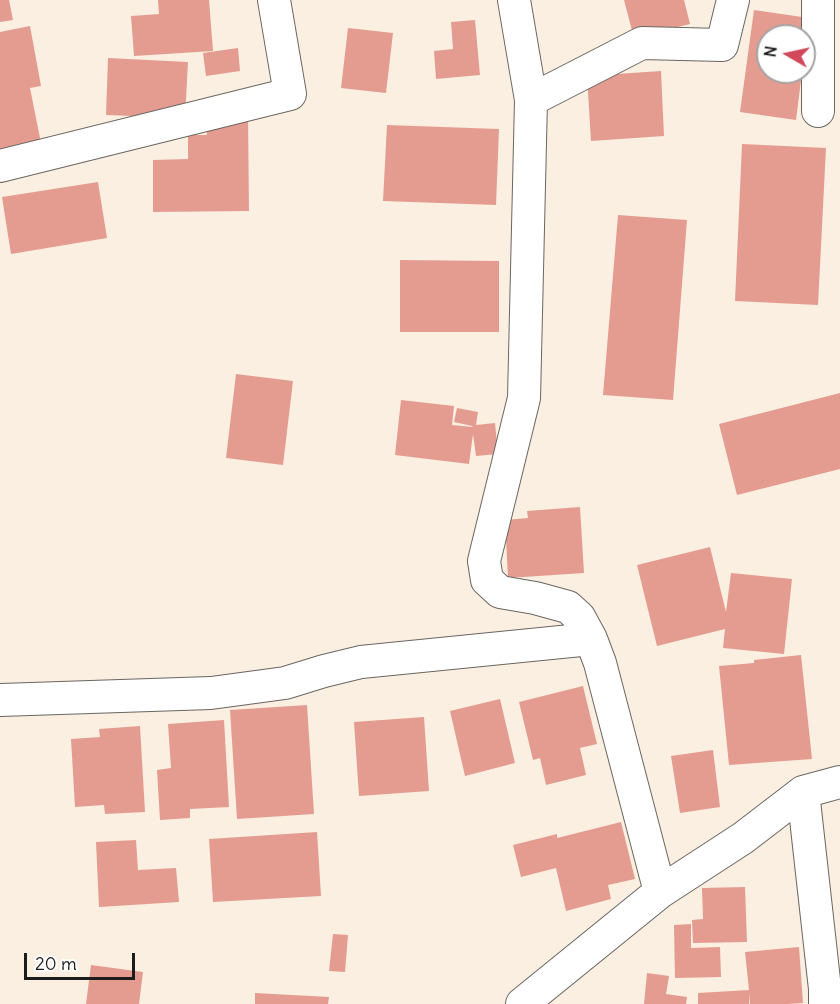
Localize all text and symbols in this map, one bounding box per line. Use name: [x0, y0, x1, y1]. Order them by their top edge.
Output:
north arrow: [756, 24, 816, 84]
text: N: [759, 44, 781, 59]
scale bar: [27, 941, 138, 979]
text: 20 m: [35, 952, 77, 975]

